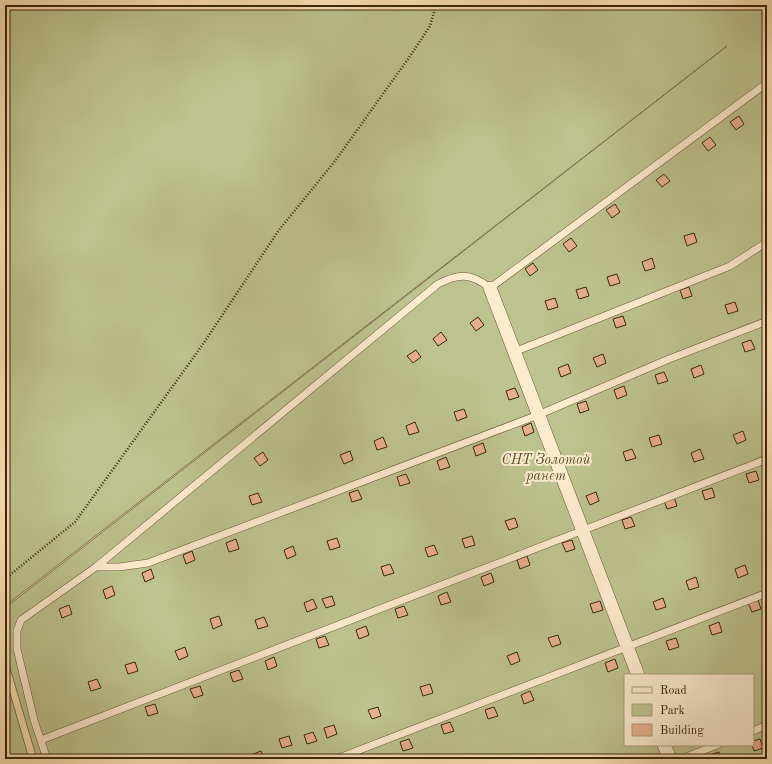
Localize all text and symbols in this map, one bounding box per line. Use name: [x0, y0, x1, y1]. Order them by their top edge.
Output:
park label: СНТ Золотой ранет: [501, 452, 591, 484]
legend: [624, 674, 754, 746]
text: Road: [660, 685, 687, 697]
text: Park: [660, 705, 685, 717]
text: Building: [660, 725, 704, 737]

